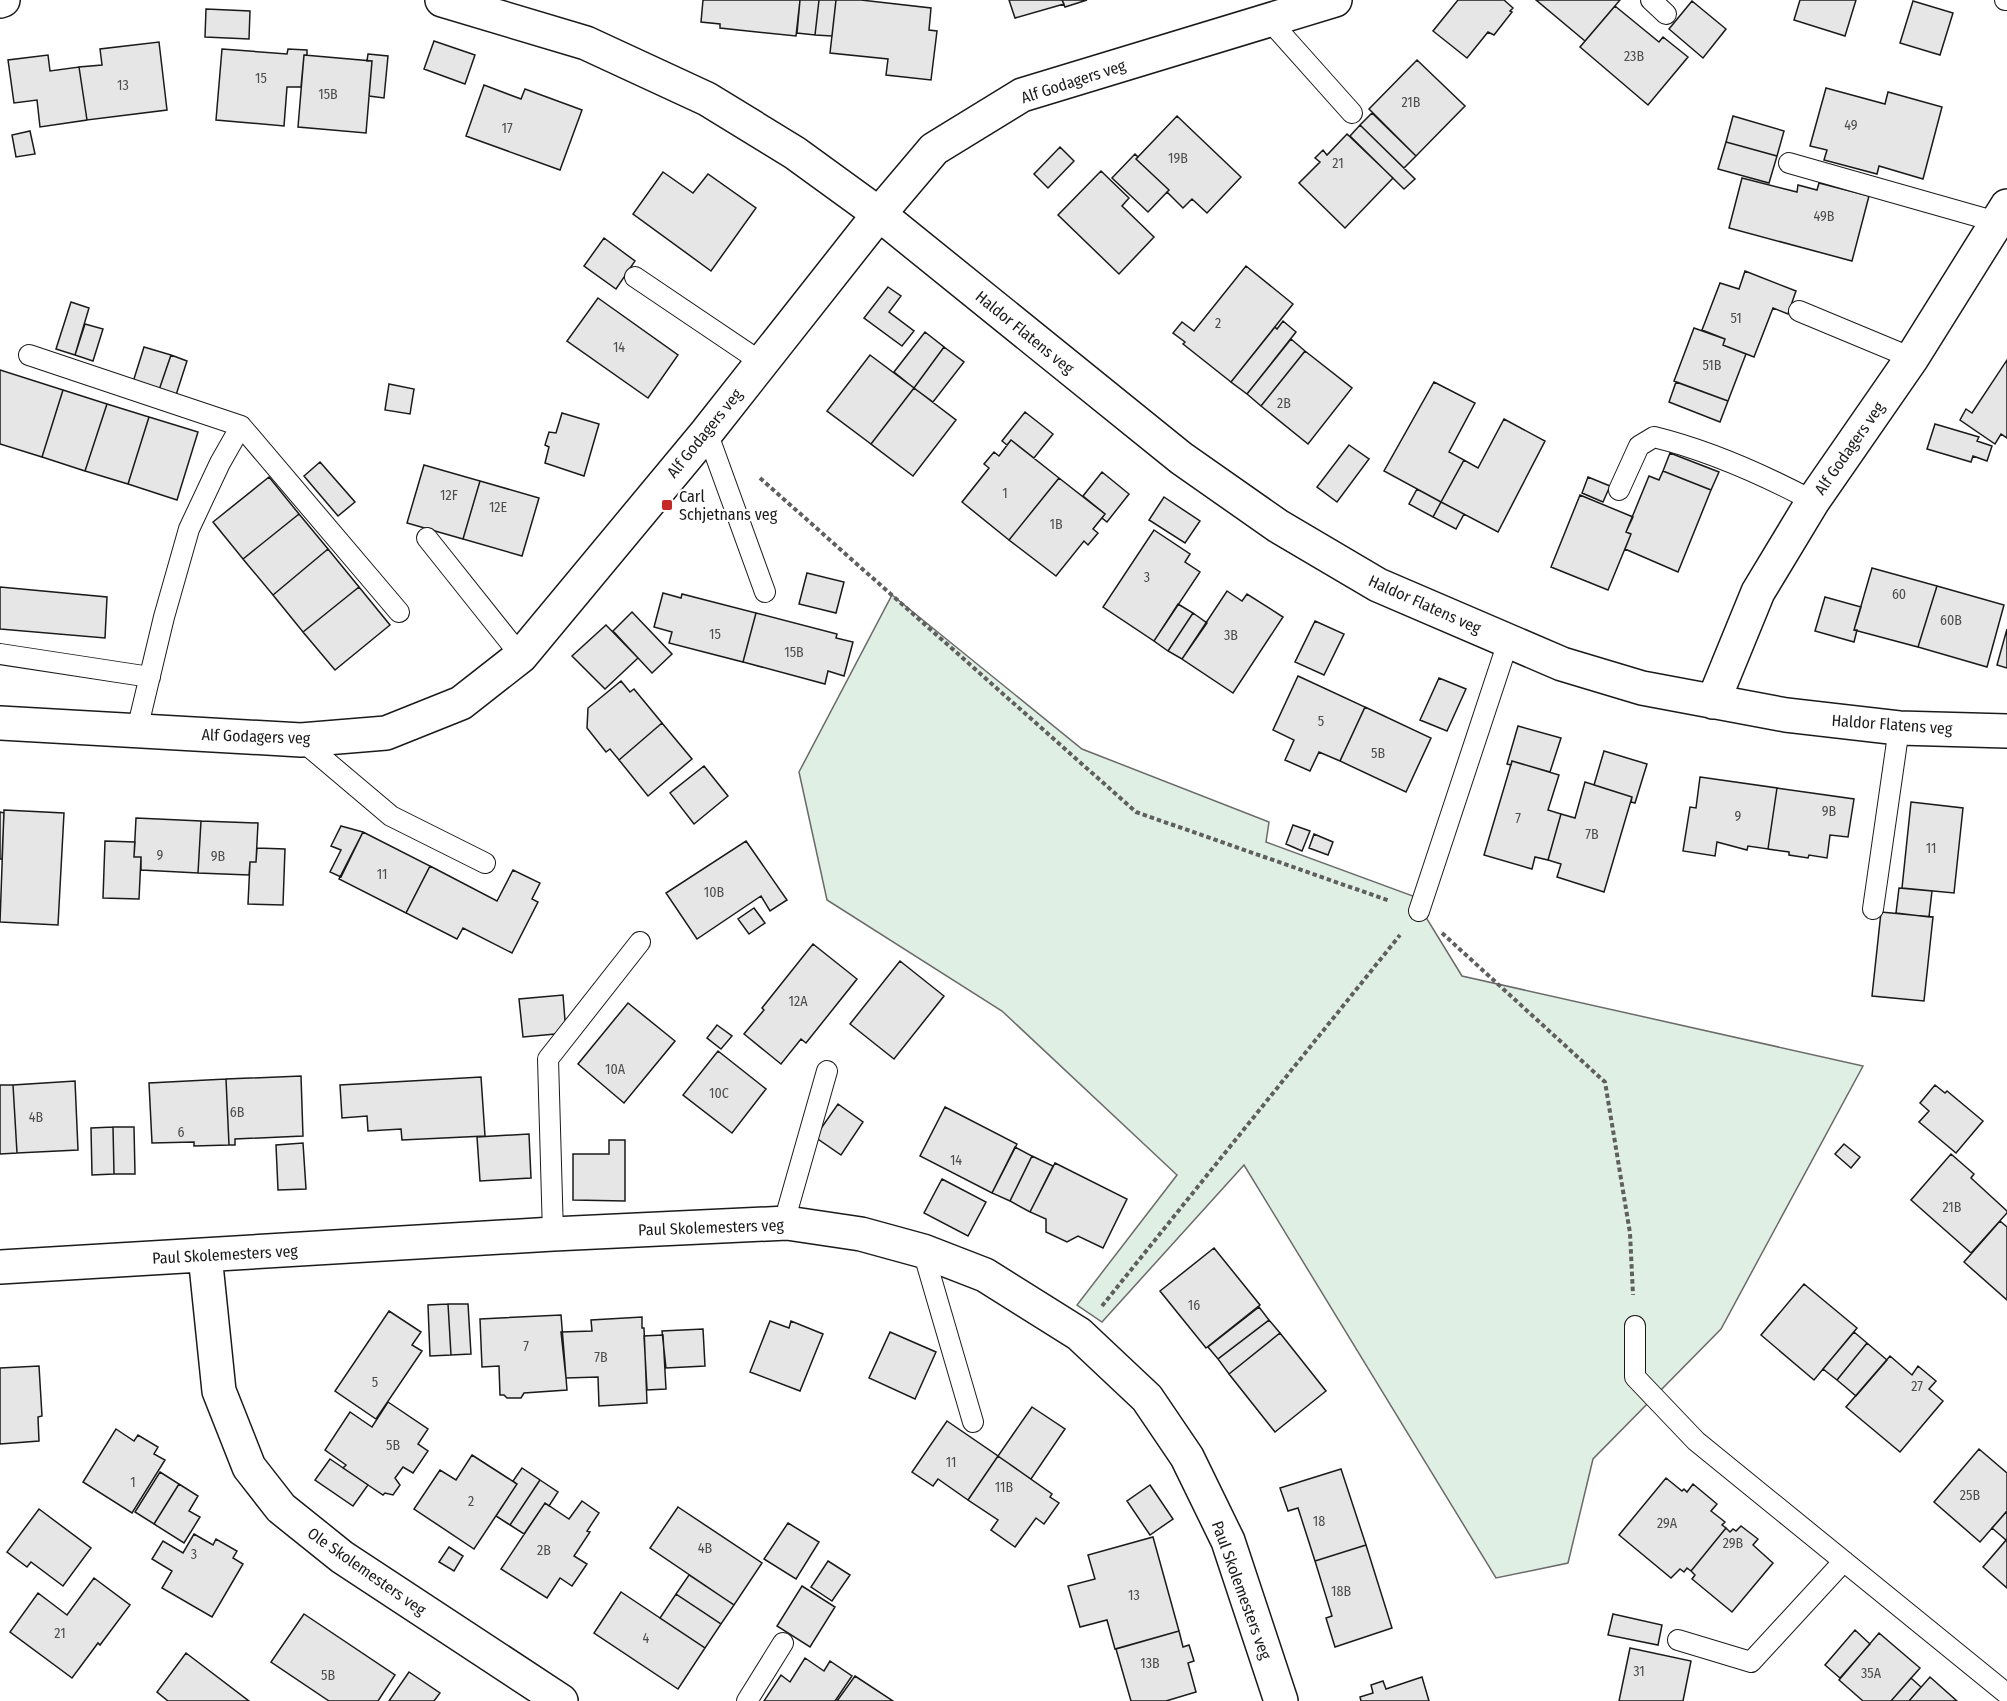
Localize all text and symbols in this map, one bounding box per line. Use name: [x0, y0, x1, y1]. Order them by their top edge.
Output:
house number: 23B: [1624, 48, 1644, 65]
street label: Alf Godagers veg: [1019, 55, 1128, 107]
house number: 15: [255, 70, 267, 87]
house number: 13: [117, 77, 129, 94]
house number: 15B: [318, 86, 338, 103]
house number: 21B: [1402, 94, 1421, 111]
house number: 49: [1844, 117, 1858, 134]
house number: 17: [501, 120, 513, 137]
house number: 19B: [1168, 150, 1188, 167]
house number: 21: [1332, 155, 1344, 172]
house number: 49B: [1814, 208, 1835, 225]
street label: Haldor Flatens veg: [972, 287, 1078, 378]
house number: 51: [1730, 310, 1742, 327]
house number: 2: [1215, 315, 1221, 332]
house number: 14: [613, 339, 625, 356]
house number: 51B: [1703, 357, 1722, 374]
street label: Alf Godagers veg: [663, 385, 746, 482]
house number: 2B: [1277, 395, 1291, 412]
street label: Alf Godagers veg: [1810, 398, 1889, 498]
house number: 1: [1002, 485, 1008, 502]
house number: 12F: [440, 487, 458, 504]
place label: Carl Schjetnans veg: [679, 487, 778, 524]
marker: Carl Schjetnans veg: [660, 498, 674, 512]
house number: 12E: [489, 499, 508, 516]
house number: 1B: [1049, 516, 1063, 533]
house number: 3: [1144, 569, 1150, 586]
street label: Haldor Flatens veg: [1366, 571, 1484, 638]
house number: 60: [1892, 586, 1906, 603]
house number: 60B: [1940, 612, 1962, 629]
house number: 15: [709, 626, 721, 643]
house number: 3B: [1224, 627, 1238, 644]
house number: 15B: [784, 644, 804, 661]
street label: Haldor Flatens veg: [1831, 711, 1954, 738]
house number: 5: [1318, 713, 1324, 730]
street label: Alf Godagers veg: [201, 725, 311, 748]
house number: 5B: [1371, 745, 1385, 762]
house number: 9B: [1822, 803, 1837, 820]
house number: 9: [1735, 808, 1742, 825]
house number: 7: [1515, 810, 1521, 827]
house number: 7B: [1585, 826, 1599, 843]
house number: 11: [1926, 840, 1936, 857]
house number: 9: [157, 847, 164, 864]
house number: 9B: [211, 848, 226, 865]
house number: 11: [377, 866, 387, 883]
house number: 10B: [704, 884, 725, 901]
house number: 12A: [789, 993, 808, 1010]
house number: 10A: [605, 1061, 626, 1078]
house number: 10C: [709, 1085, 729, 1102]
house number: 6B: [230, 1104, 245, 1121]
house number: 4B: [29, 1109, 44, 1126]
house number: 6: [178, 1124, 185, 1141]
house number: 14: [950, 1152, 962, 1169]
house number: 21B: [1943, 1199, 1962, 1216]
street label: Paul Skolemesters veg: [638, 1215, 785, 1240]
street label: Paul Skolemesters veg: [152, 1241, 299, 1268]
house number: 16: [1188, 1297, 1200, 1314]
house number: 7: [523, 1338, 529, 1355]
house number: 7B: [594, 1349, 608, 1366]
house number: 5: [372, 1374, 378, 1391]
house number: 27: [1911, 1378, 1923, 1395]
house number: 5B: [386, 1437, 400, 1454]
house number: 11: [946, 1454, 956, 1471]
house number: 1: [130, 1474, 136, 1491]
house number: 11B: [995, 1479, 1014, 1496]
house number: 25B: [1960, 1487, 1980, 1504]
house number: 2: [468, 1493, 474, 1510]
house number: 18: [1313, 1513, 1325, 1530]
house number: 29A: [1657, 1515, 1678, 1532]
street label: Paul Skolemesters veg: [1208, 1518, 1276, 1662]
street label: Ole Skolemesters veg: [304, 1523, 430, 1620]
house number: 29B: [1723, 1535, 1744, 1552]
house number: 4B: [698, 1540, 713, 1557]
house number: 2B: [537, 1542, 551, 1559]
house number: 3: [191, 1546, 197, 1563]
house number: 18B: [1331, 1583, 1351, 1600]
house number: 13: [1128, 1587, 1140, 1604]
house number: 21: [54, 1625, 66, 1642]
house number: 4: [643, 1630, 650, 1647]
house number: 13B: [1140, 1655, 1160, 1672]
house number: 31: [1633, 1663, 1645, 1680]
house number: 35A: [1861, 1665, 1882, 1682]
house number: 5B: [321, 1667, 335, 1684]

